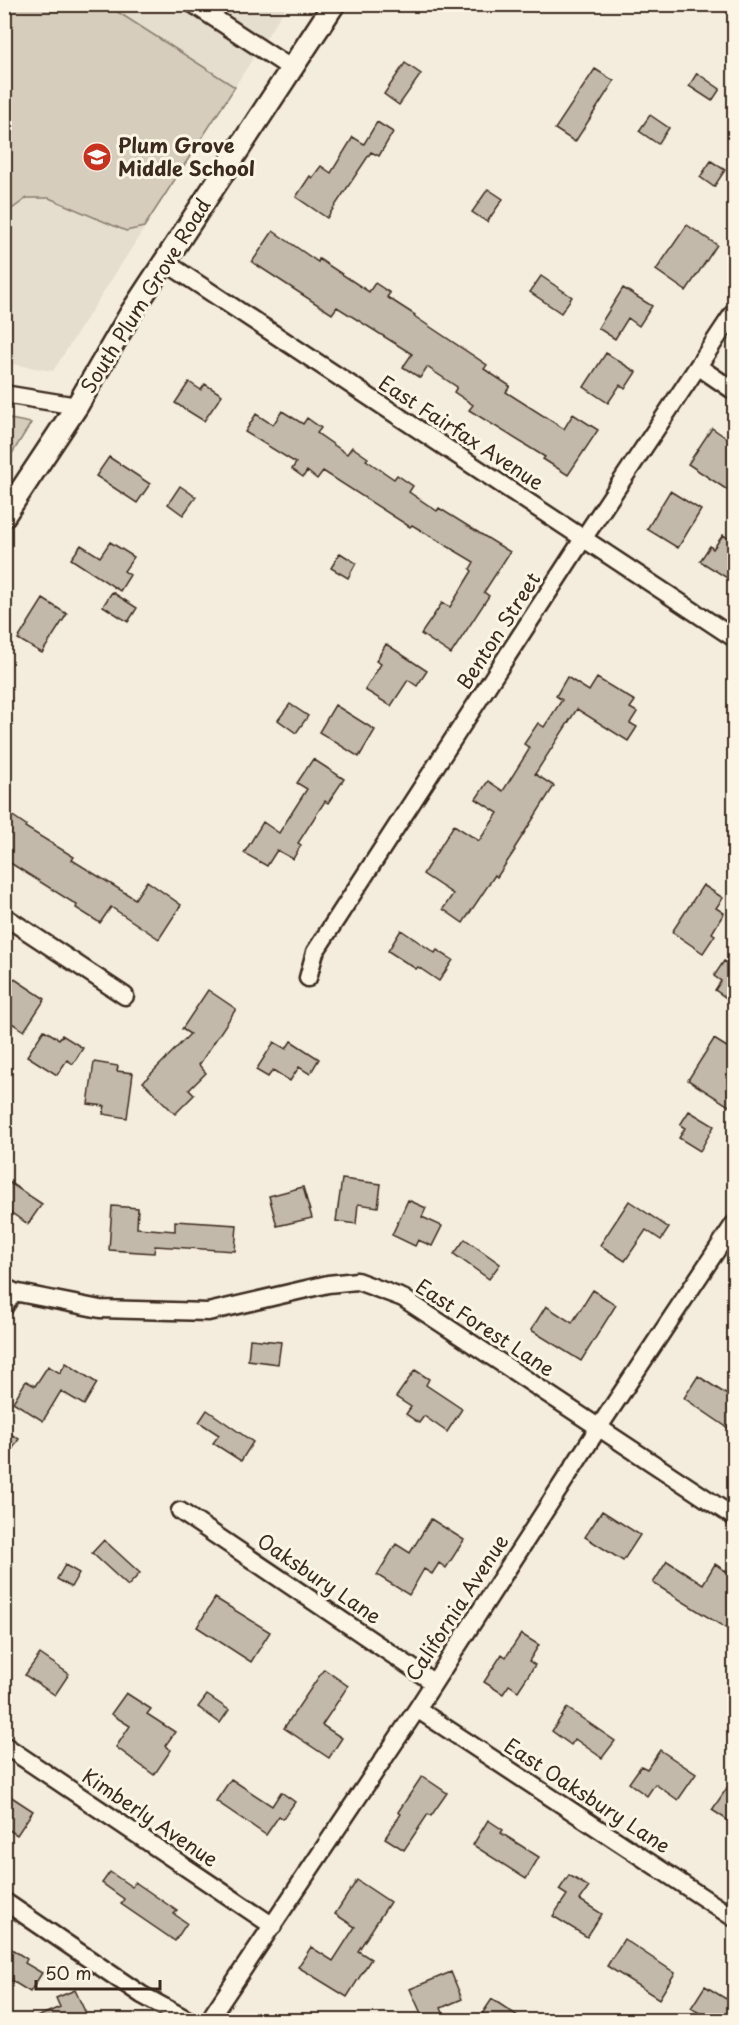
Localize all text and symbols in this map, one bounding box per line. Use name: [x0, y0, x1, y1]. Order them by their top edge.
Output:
place label: Plum Grove Middle School: [118, 130, 255, 183]
school or university icon: Plum Grove Middle School: [81, 141, 113, 173]
street label: South Plum Grove Road: [73, 192, 217, 399]
street label: East Fairfax Avenue: [373, 368, 550, 497]
street label: Benton Street: [449, 566, 547, 695]
street label: East Forest Lane: [410, 1271, 561, 1383]
street label: Oaksbury Lane: [251, 1525, 388, 1631]
street label: California Avenue: [397, 1528, 515, 1687]
street label: East Oaksbury Lane: [499, 1730, 676, 1860]
street label: Kimberly Avenue: [77, 1761, 225, 1874]
scale bar: [36, 1953, 160, 1991]
text: 50 m: [45, 1959, 92, 1986]

